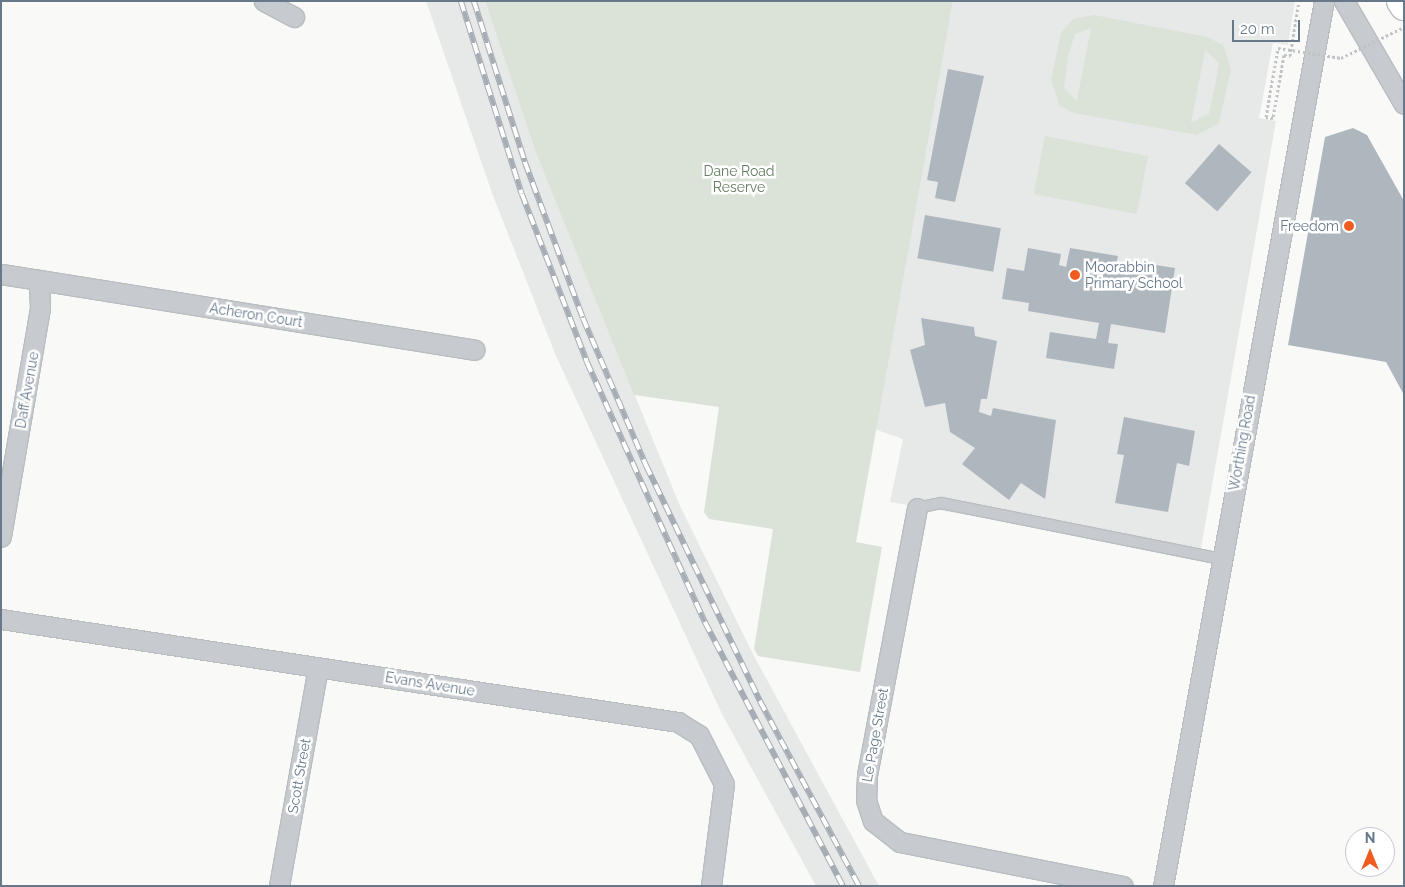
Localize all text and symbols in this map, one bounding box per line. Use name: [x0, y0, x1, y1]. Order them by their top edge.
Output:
scale bar: [1235, 10, 1302, 42]
text: 20 m: [1240, 20, 1275, 38]
park label: Dane Road Reserve: [703, 163, 775, 196]
place label: Freedom: [1280, 218, 1339, 234]
marker: Freedom: [1343, 220, 1355, 232]
place label: Moorabbin Primary School: [1085, 259, 1183, 292]
marker: Moorabbin Primary School: [1069, 269, 1081, 281]
street label: Acheron Court: [208, 299, 304, 331]
street label: Daff Avenue: [12, 350, 42, 430]
street label: Worthing Road: [1225, 394, 1259, 492]
street label: Evans Avenue: [384, 669, 476, 699]
street label: Le Page Street: [858, 687, 892, 783]
street label: Scott Street: [284, 737, 314, 815]
north arrow: [1345, 827, 1395, 877]
text: N: [1365, 830, 1375, 846]

